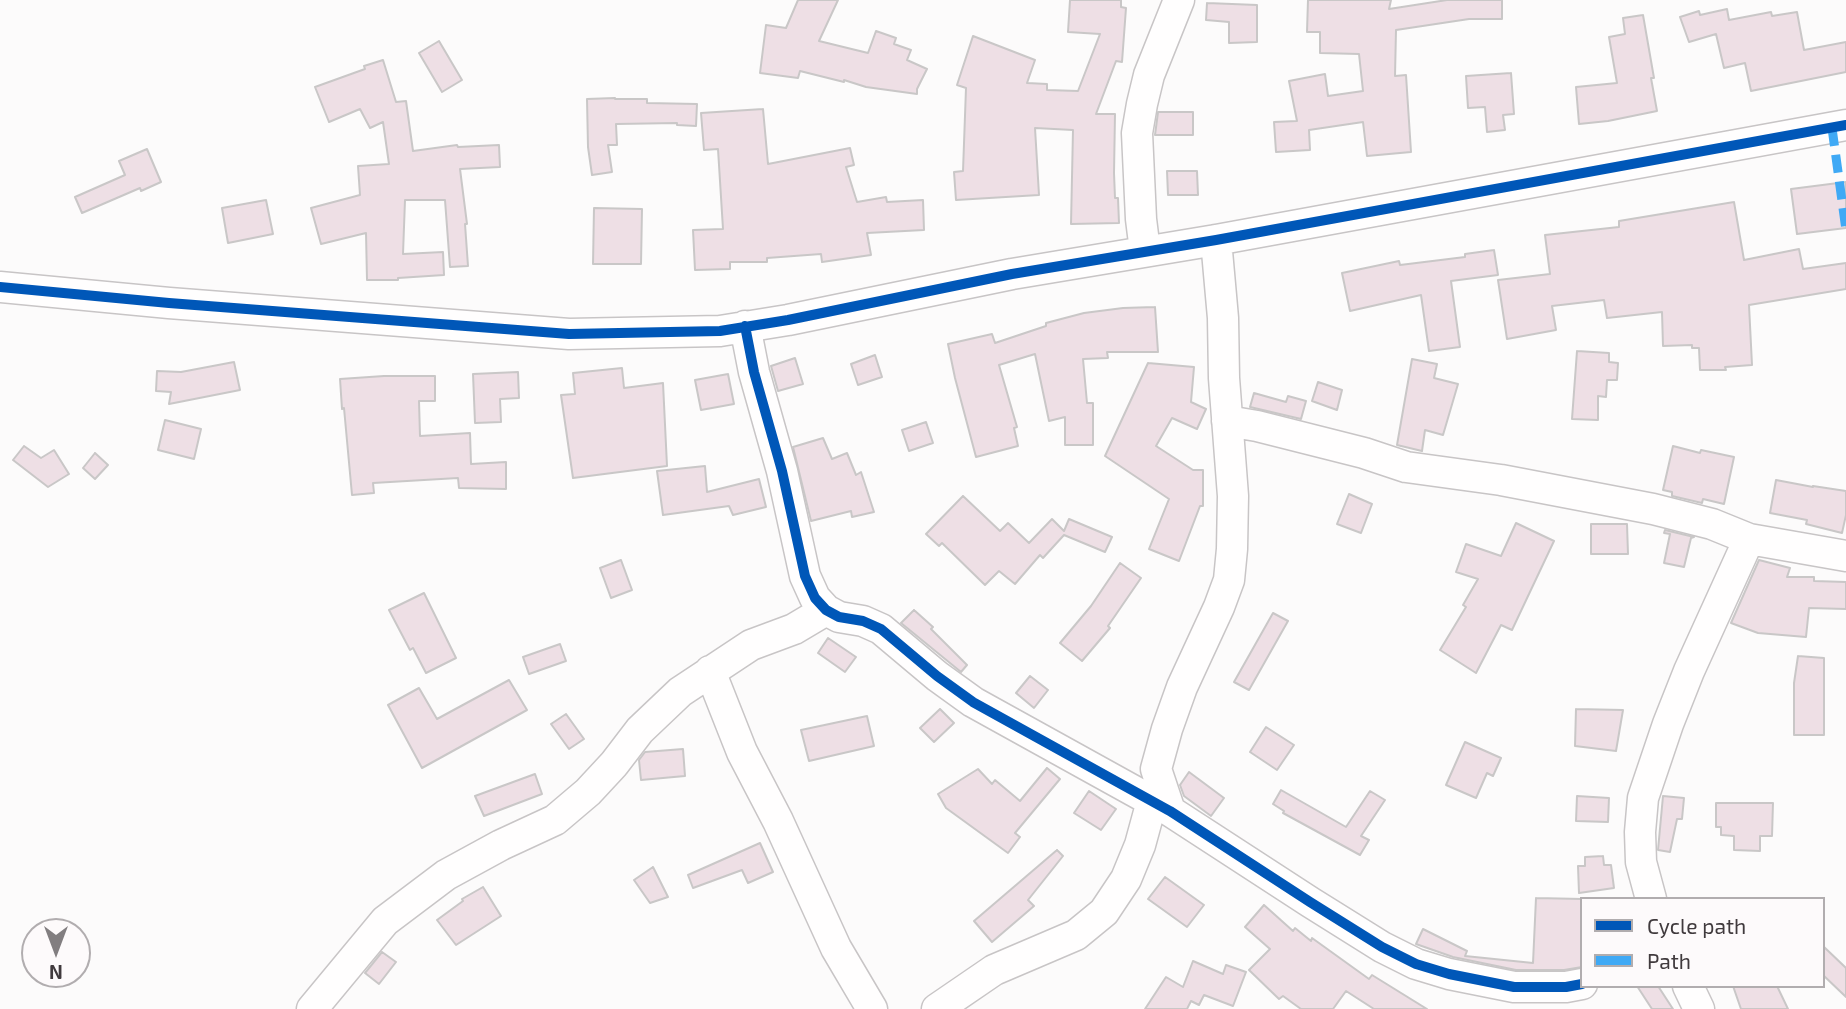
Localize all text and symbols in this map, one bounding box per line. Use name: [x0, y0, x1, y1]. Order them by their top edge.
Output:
legend: [1580, 897, 1825, 988]
text: Cycle path: [1647, 913, 1746, 938]
north arrow: [21, 918, 91, 988]
text: Path: [1647, 948, 1691, 973]
text: N: [49, 961, 63, 984]

